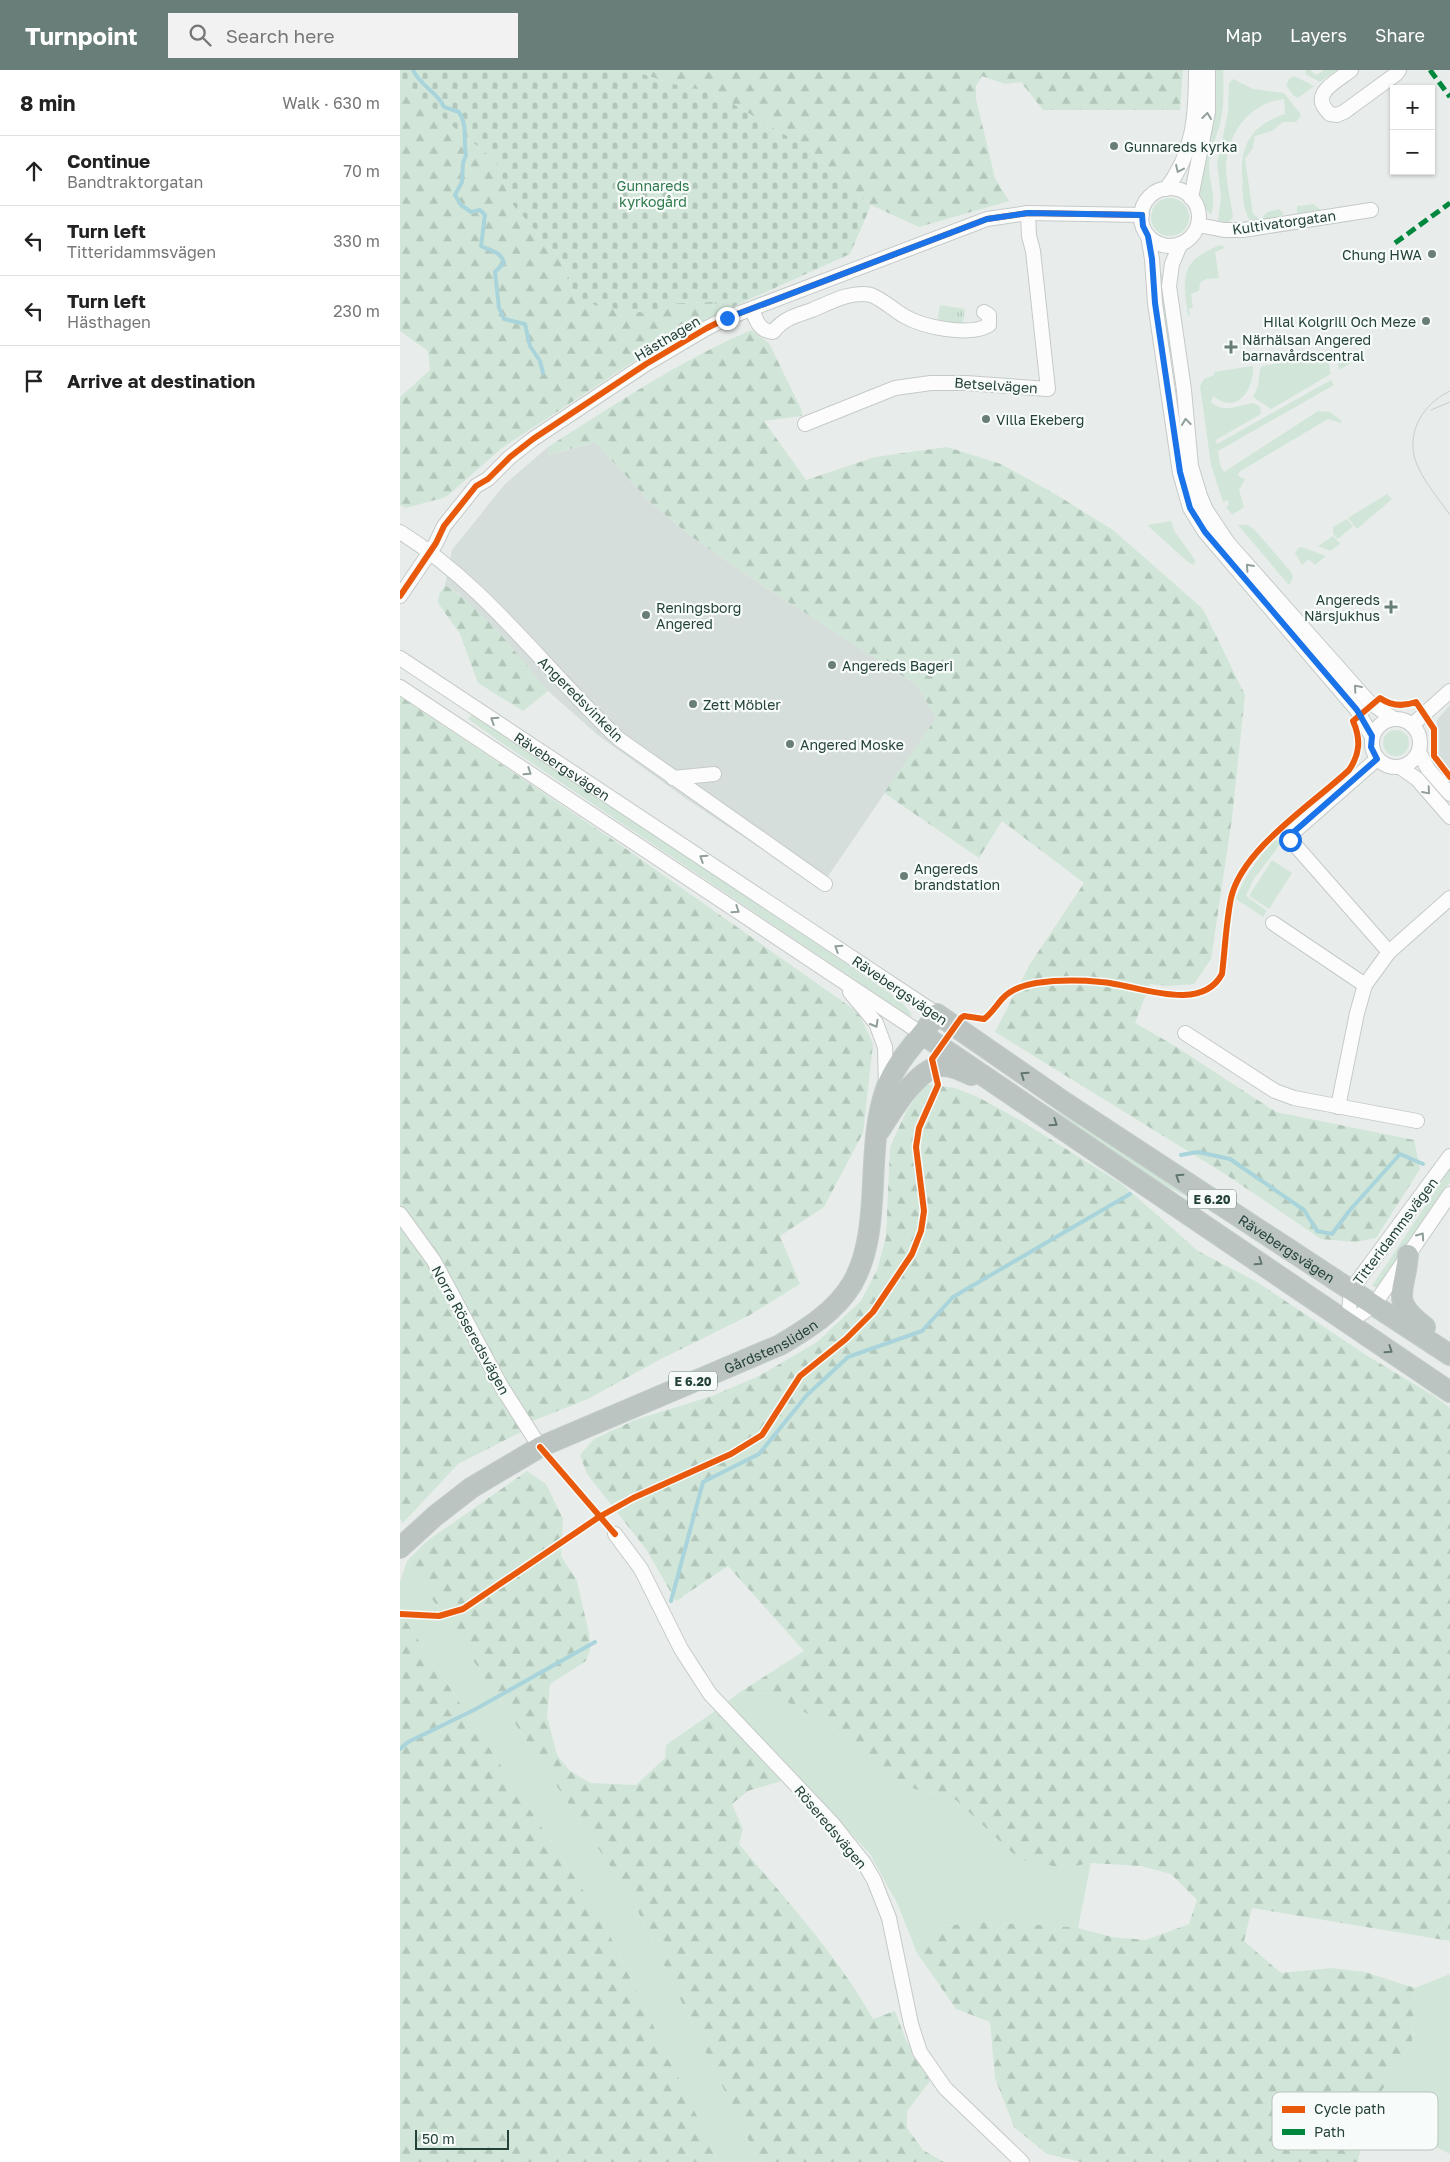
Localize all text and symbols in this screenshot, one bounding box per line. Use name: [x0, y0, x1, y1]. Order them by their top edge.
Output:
search box: [168, 13, 518, 58]
text: Turnpoint: [25, 21, 138, 50]
icon: search: [186, 21, 214, 49]
text: Search here: [226, 24, 335, 47]
text: Map: [1225, 24, 1262, 46]
text: Layers: [1290, 24, 1347, 46]
text: Share: [1375, 24, 1425, 46]
map controls: [1390, 85, 1435, 175]
button: +: [1390, 85, 1435, 130]
text: 8 min: [20, 90, 76, 116]
text: Walk · 630 m: [282, 93, 380, 113]
one-way arrow: [1201, 111, 1212, 119]
button: −: [1390, 130, 1435, 175]
place label: Gunnareds kyrka: [1124, 138, 1237, 155]
marker: Gunnareds kyrka: [1108, 140, 1120, 152]
text: Continue: [67, 149, 150, 172]
icon: ahead: [20, 157, 48, 185]
text: 70 m: [343, 161, 380, 181]
one-way arrow: [1176, 163, 1186, 172]
text: Bandtraktorgatan: [67, 172, 203, 192]
park label: Gunnareds kyrkogård: [617, 177, 689, 210]
street label: Kultivatorgatan: [1231, 206, 1337, 238]
text: Turn left: [67, 219, 146, 242]
icon: left: [20, 227, 48, 255]
text: 330 m: [333, 231, 380, 251]
text: Titteridammsvägen: [67, 242, 216, 262]
place label: Chung HWA: [1342, 246, 1423, 263]
marker: Chung HWA: [1426, 248, 1438, 260]
text: Turn left: [67, 289, 146, 312]
icon: left: [20, 297, 48, 325]
text: 230 m: [333, 301, 380, 321]
route end: [716, 307, 739, 330]
text: Hästhagen: [67, 312, 151, 332]
street label: Hästhagen: [631, 312, 703, 364]
place label: Hilal Kolgrill Och Meze: [1263, 313, 1416, 330]
marker: Hilal Kolgrill Och Meze: [1420, 315, 1432, 327]
place label: Närhälsan Angered barnavårdscentral: [1242, 331, 1371, 364]
marker: Närhälsan Angered barnavårdscentral: [1224, 340, 1238, 354]
icon: arrive: [20, 367, 48, 395]
text: Arrive at destination: [67, 369, 255, 392]
street label: Betselvägen: [954, 374, 1038, 396]
place label: Villa Ekeberg: [996, 411, 1084, 428]
marker: Villa Ekeberg: [980, 413, 992, 425]
one-way arrow: [1181, 418, 1192, 426]
one-way arrow: [1246, 563, 1255, 572]
place label: Angereds Närsjukhus: [1304, 591, 1380, 624]
place label: Reningsborg Angered: [656, 599, 741, 632]
marker: Angereds Närsjukhus: [1384, 600, 1398, 614]
marker: Reningsborg Angered: [640, 609, 652, 621]
street label: Angeredsvinkeln: [535, 653, 627, 745]
place label: Angereds Bageri: [842, 657, 953, 674]
marker: Angereds Bageri: [826, 659, 838, 671]
one-way arrow: [1354, 685, 1363, 694]
place label: Zett Möbler: [703, 696, 781, 713]
marker: Zett Möbler: [687, 698, 699, 710]
one-way arrow: [490, 717, 499, 727]
street label: Rävebergsvägen: [511, 728, 614, 804]
place label: Angered Moske: [800, 736, 904, 753]
marker: Angered Moske: [784, 738, 796, 750]
one-way arrow: [522, 766, 532, 775]
one-way arrow: [1421, 785, 1430, 794]
route start: [1279, 829, 1302, 852]
one-way arrow: [699, 855, 708, 865]
place label: Angereds brandstation: [914, 860, 1000, 893]
marker: Angereds brandstation: [898, 870, 910, 882]
one-way arrow: [731, 904, 740, 914]
one-way arrow: [834, 945, 844, 954]
street label: Rävebergsvägen: [849, 952, 951, 1028]
one-way arrow: [868, 1018, 878, 1027]
one-way arrow: [1020, 1072, 1030, 1081]
one-way arrow: [1048, 1117, 1058, 1126]
one-way arrow: [1175, 1174, 1185, 1183]
street label: Titteridammsvägen: [1349, 1174, 1441, 1288]
road number: E 6.20: [1188, 1190, 1236, 1208]
street label: Rävebergsvägen: [1236, 1210, 1338, 1286]
one-way arrow: [1415, 1232, 1425, 1241]
one-way arrow: [1253, 1256, 1263, 1265]
street label: Norra Röseredsvägen: [428, 1263, 514, 1397]
street label: Gårdstensliden: [721, 1315, 820, 1376]
one-way arrow: [1383, 1344, 1392, 1353]
road number: E 6.20: [669, 1372, 717, 1390]
street label: Röseredsvägen: [791, 1782, 871, 1872]
legend: [1272, 2092, 1438, 2150]
text: Cycle path: [1314, 2100, 1385, 2117]
text: Path: [1314, 2123, 1345, 2140]
scale bar: [415, 2127, 509, 2150]
text: 50 m: [422, 2130, 455, 2147]

